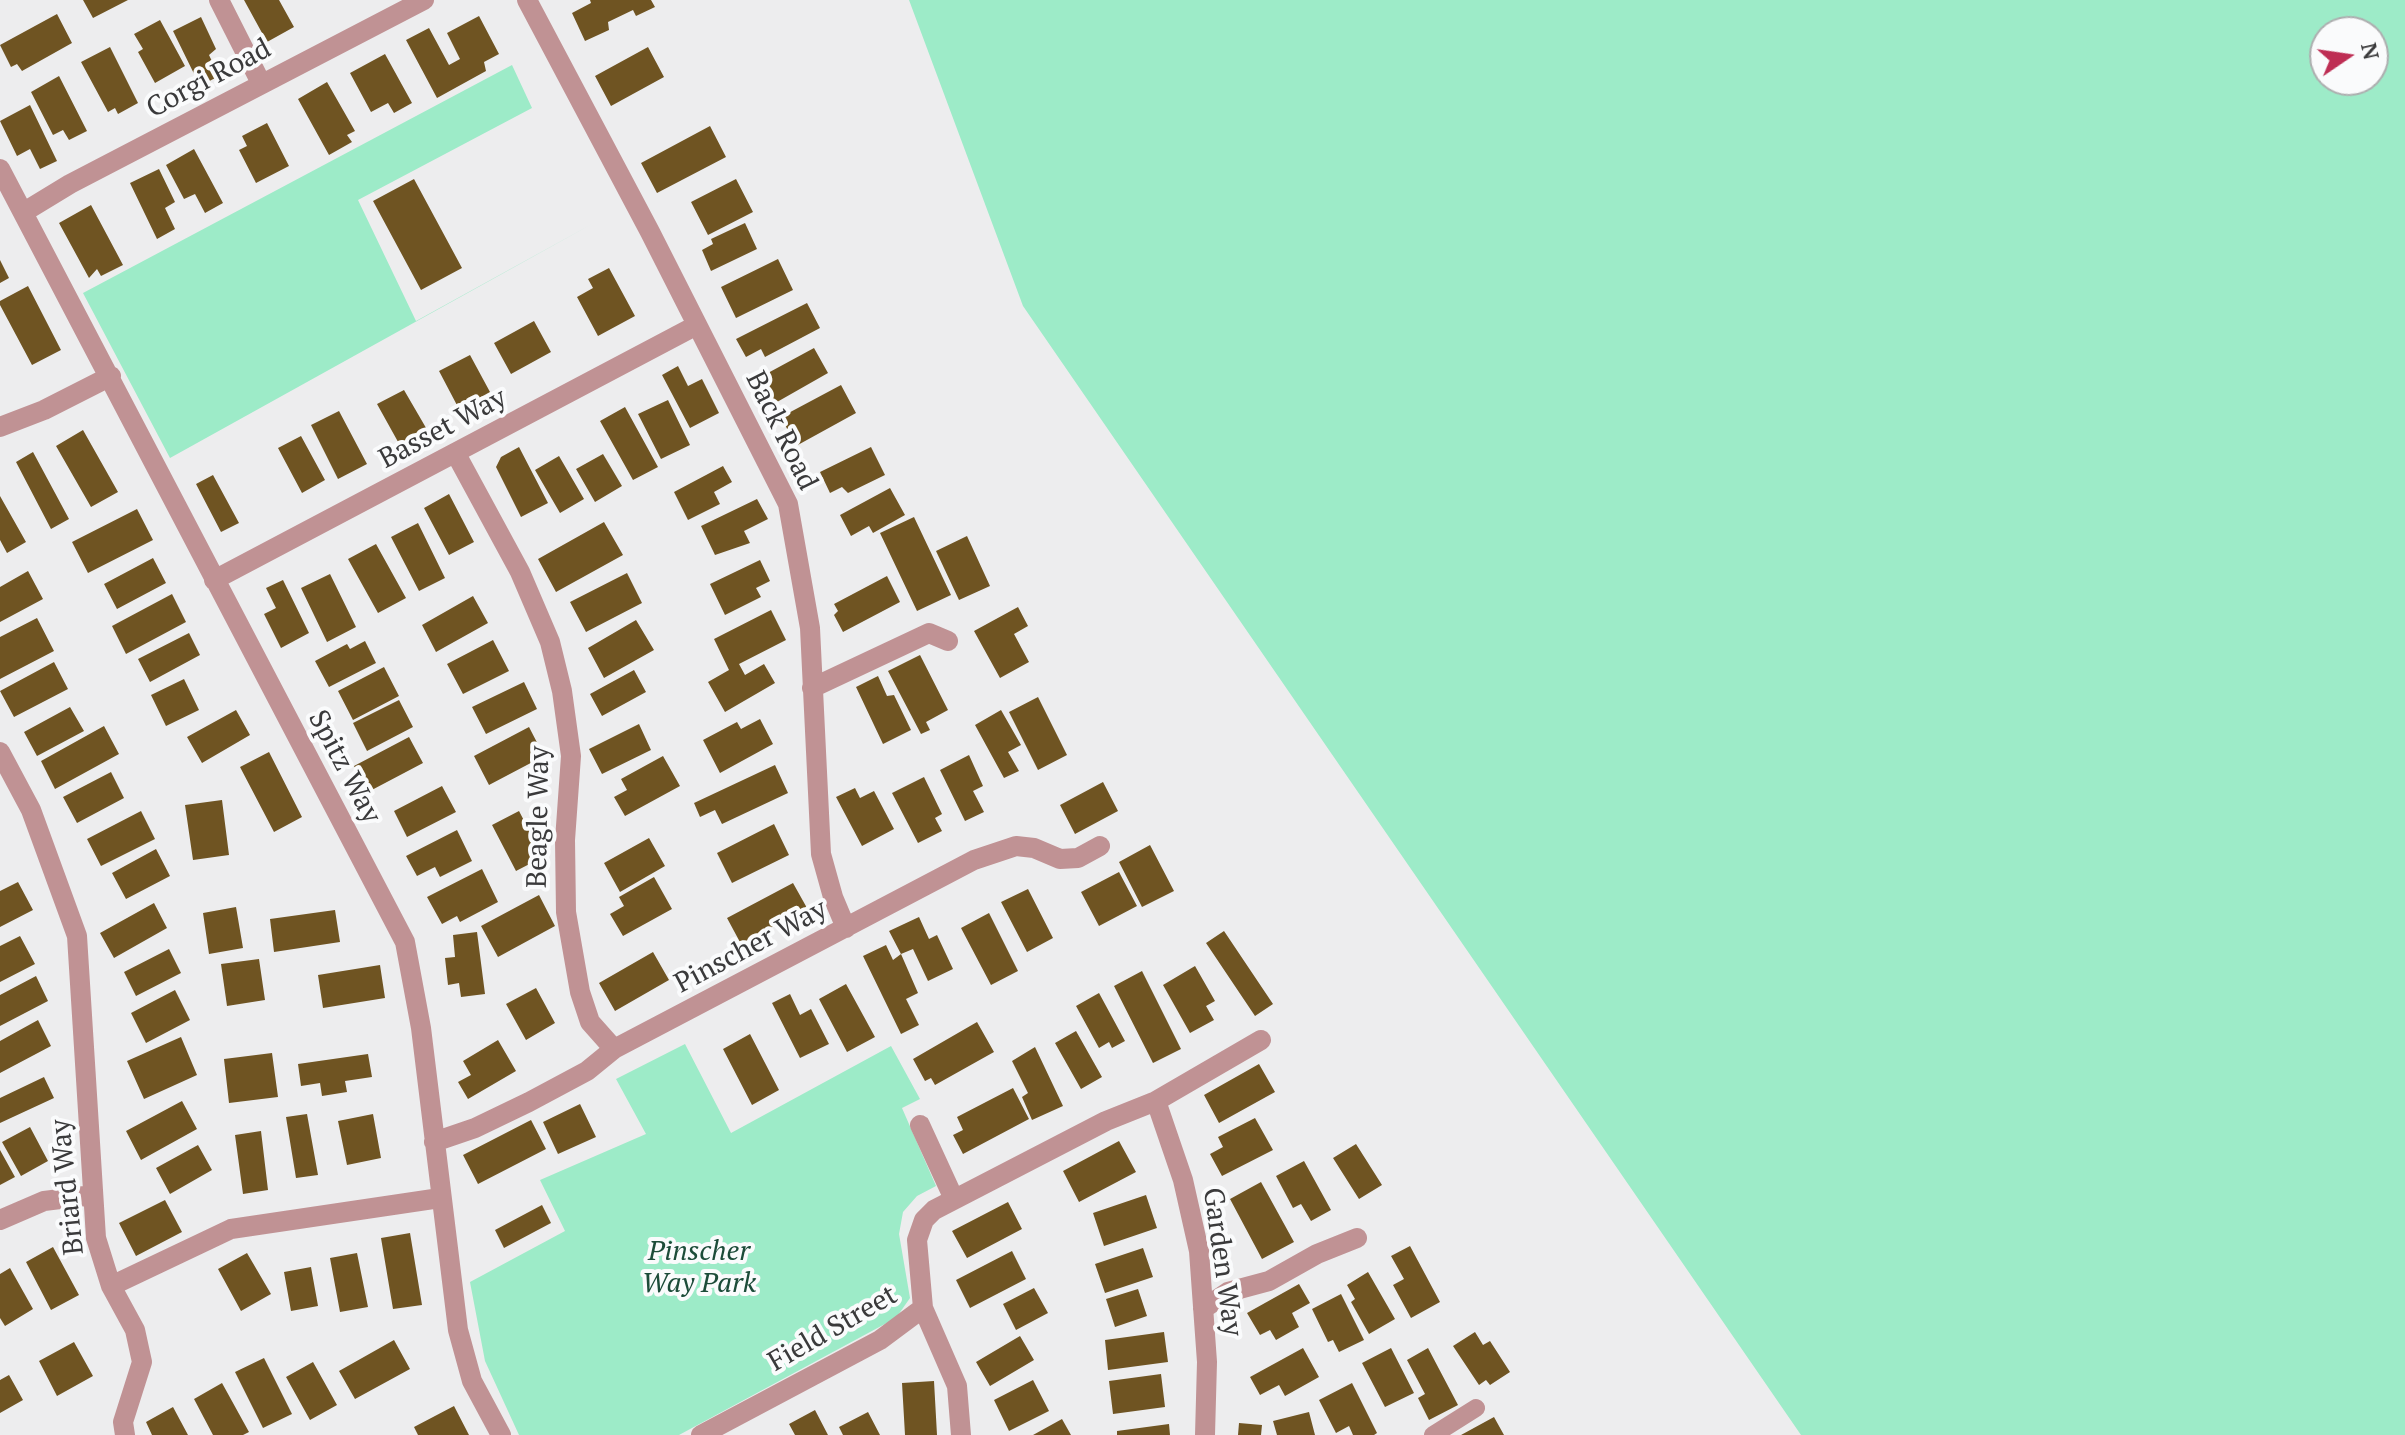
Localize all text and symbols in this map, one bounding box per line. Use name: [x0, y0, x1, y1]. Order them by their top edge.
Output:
north arrow: [2309, 16, 2389, 96]
street label: Corgi Road: [141, 32, 277, 126]
text: N: [2355, 40, 2387, 62]
street label: Back Road: [738, 366, 824, 496]
street label: Basset Way: [374, 381, 512, 477]
street label: Spitz Way: [300, 705, 388, 829]
street label: Beagle Way: [521, 746, 557, 888]
street label: Pinscher Way: [669, 893, 833, 1001]
street label: Briard Way: [44, 1117, 92, 1257]
street label: Garden Way: [1195, 1185, 1249, 1339]
park label: Pinscher Way Park: [642, 1235, 756, 1301]
street label: Field Street: [763, 1279, 903, 1379]

